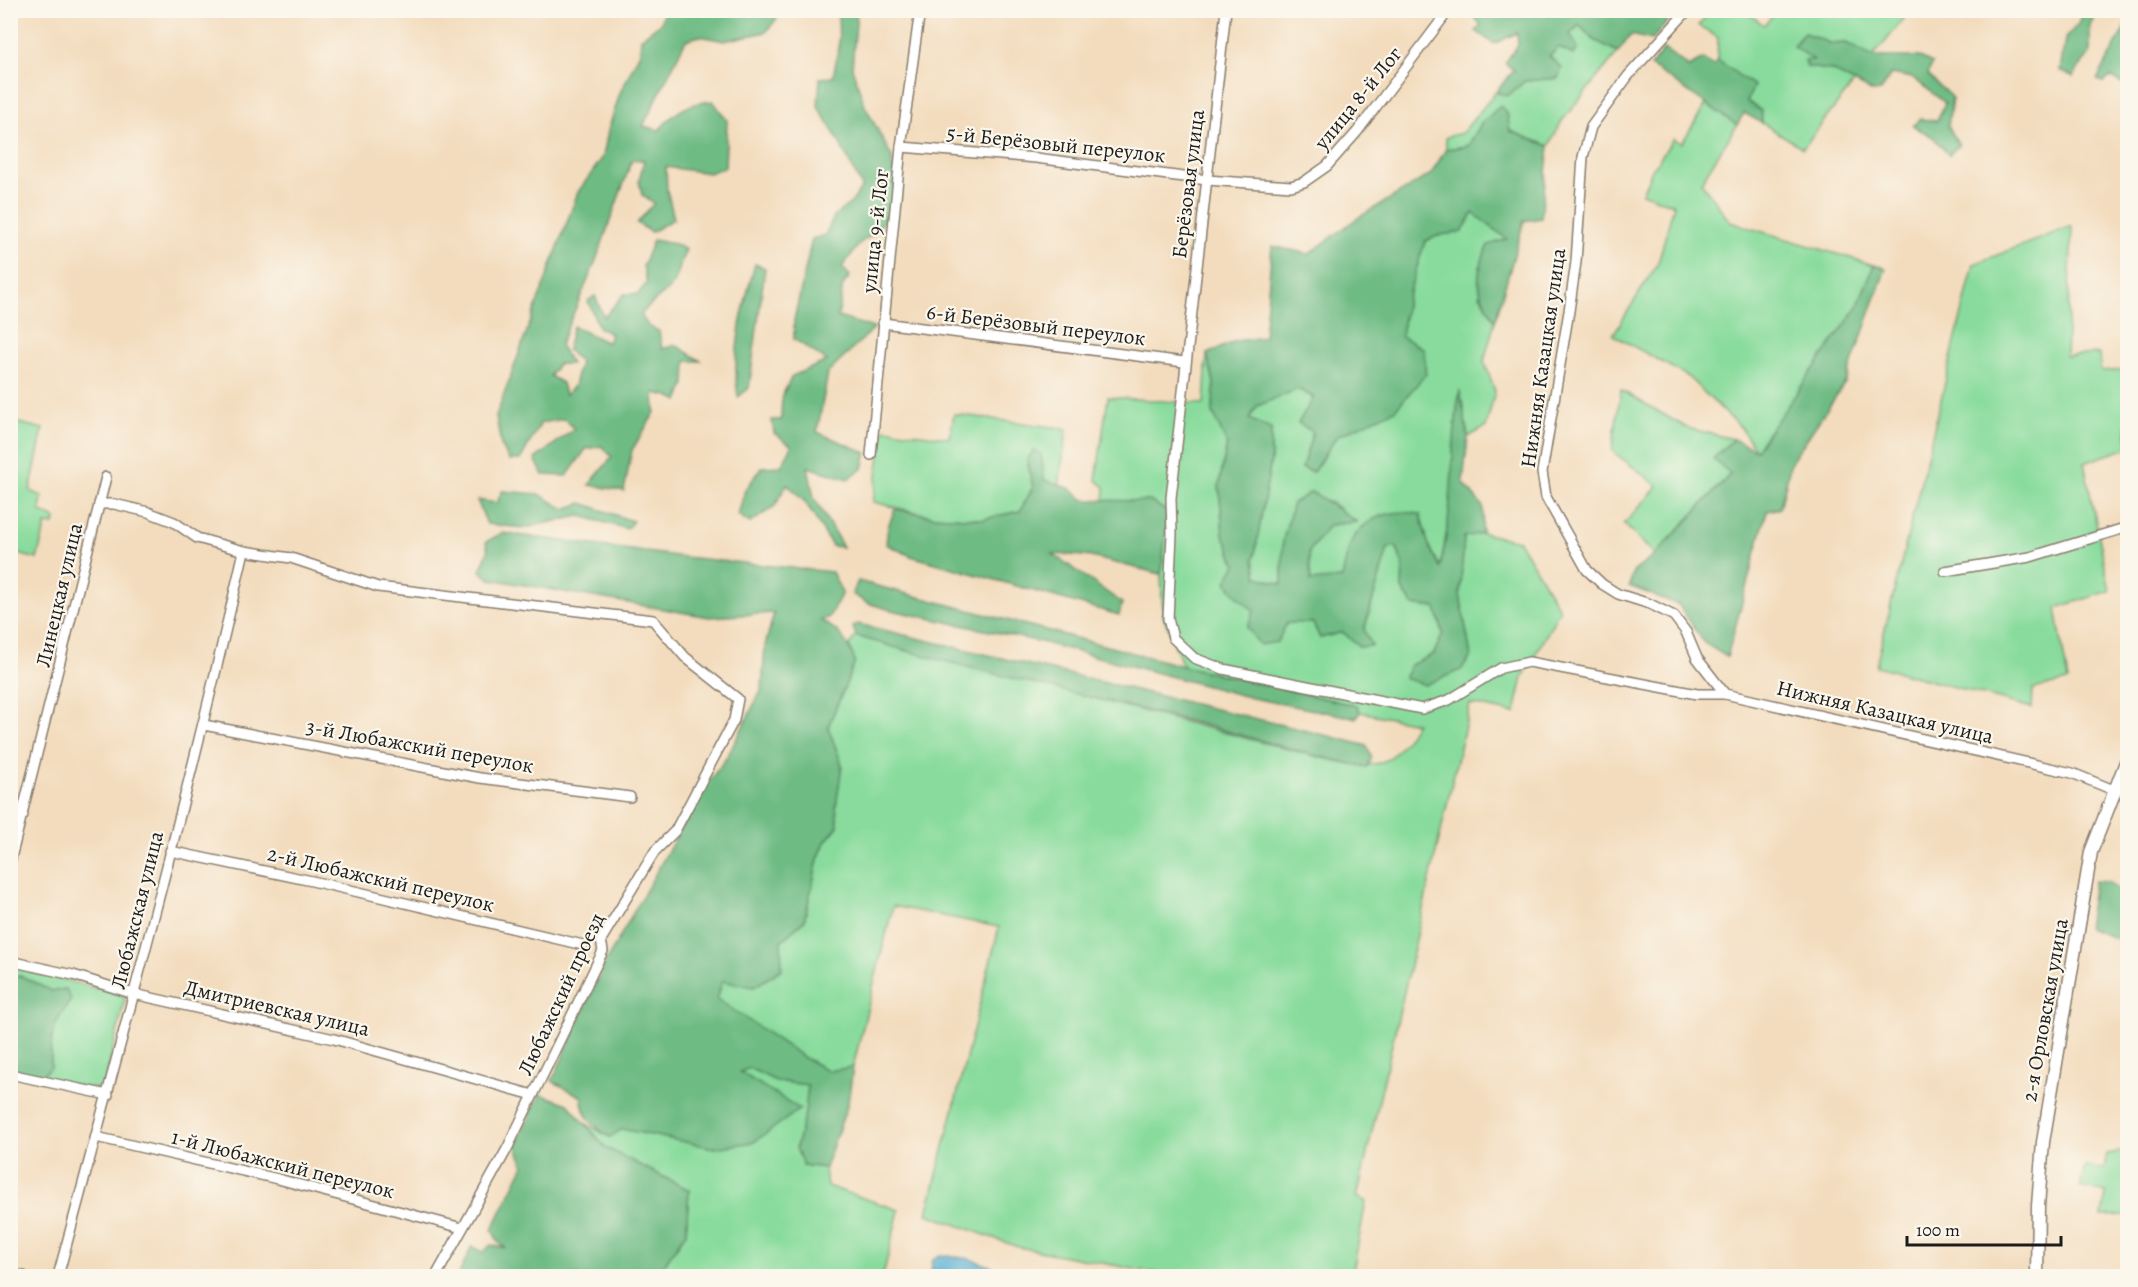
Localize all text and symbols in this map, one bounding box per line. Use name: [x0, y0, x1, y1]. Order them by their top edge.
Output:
street label: улица 8-й Лог: [1307, 40, 1408, 156]
street label: Берёзовая улица: [1165, 108, 1211, 260]
street label: 5-й Берёзовый переулок: [945, 119, 1167, 169]
street label: улица 9-й Лог: [854, 167, 895, 295]
street label: Нижняя Казацкая улица: [1514, 246, 1572, 470]
street label: 6-й Берёзовый переулок: [925, 298, 1147, 352]
street label: Линецкая улица: [29, 520, 89, 670]
street label: Нижняя Казацкая улица: [1774, 673, 1996, 751]
street label: 3-й Любажский переулок: [304, 712, 536, 780]
street label: Любажская улица: [104, 828, 170, 992]
street label: 2-й Любажский переулок: [265, 839, 497, 919]
street label: Любажский проезд: [511, 908, 611, 1080]
street label: 2-я Орловская улица: [2015, 916, 2075, 1104]
street label: Дмитриевская улица: [182, 973, 373, 1043]
street label: 1-й Любажский переулок: [169, 1123, 398, 1205]
scale bar: [1907, 1209, 2062, 1247]
text: 100 m: [1916, 1218, 1960, 1242]

